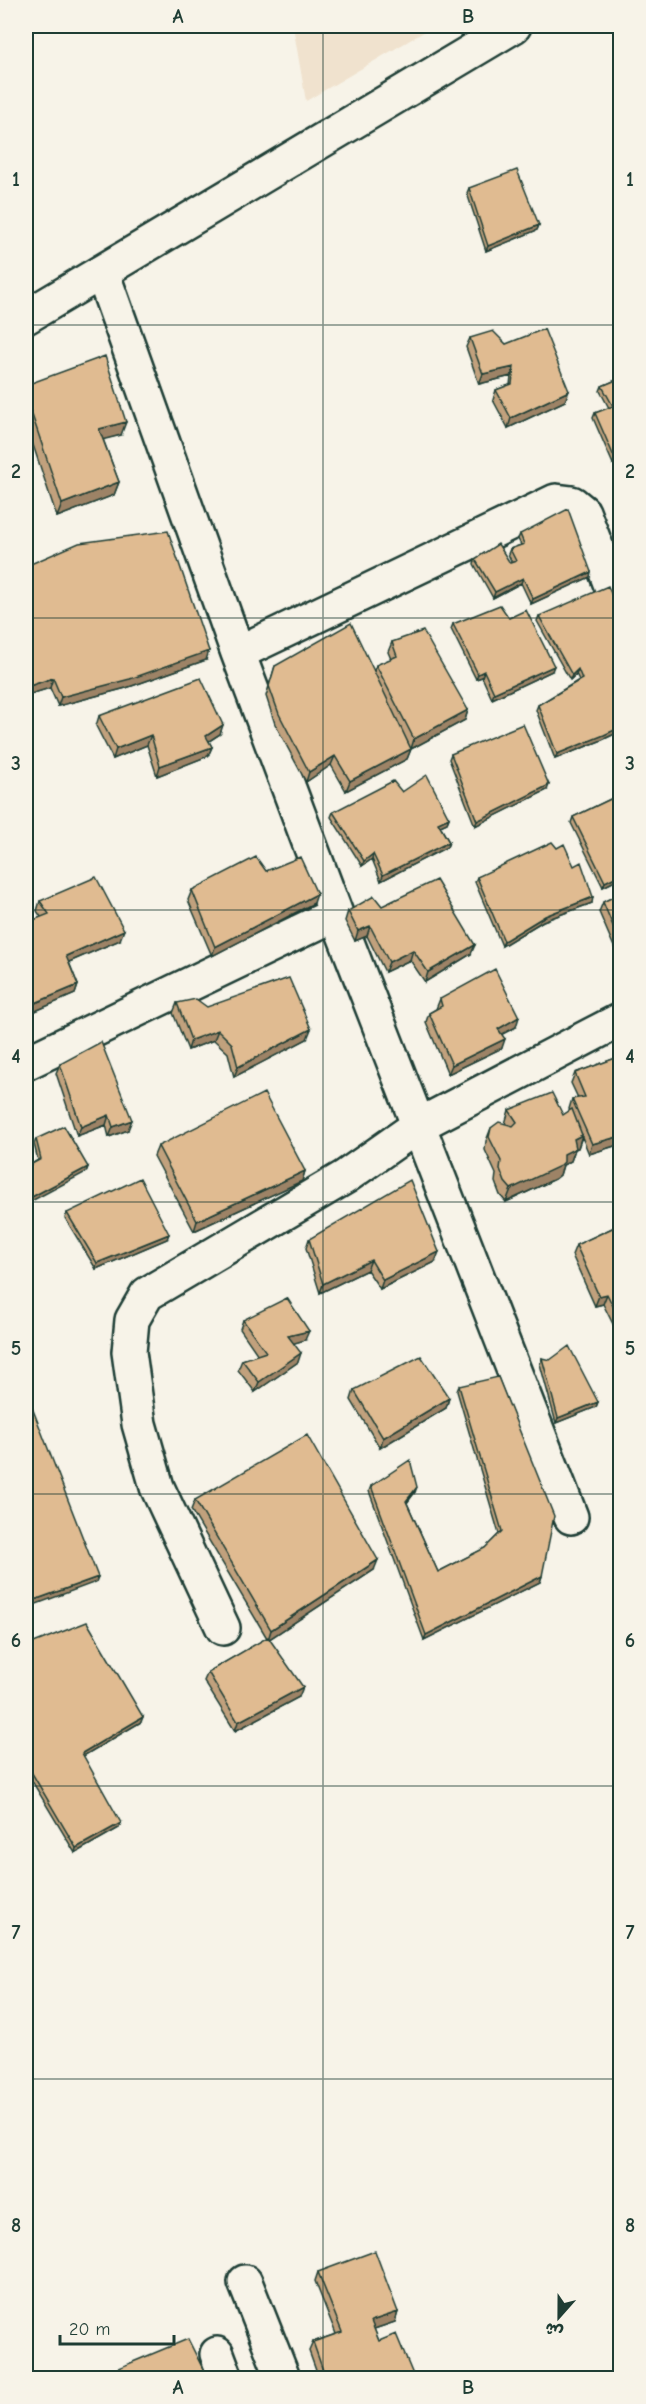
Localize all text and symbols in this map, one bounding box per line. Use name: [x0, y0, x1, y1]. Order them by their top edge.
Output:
text: A: [172, 5, 184, 28]
text: B: [462, 5, 474, 28]
text: 1: [12, 168, 20, 191]
text: 1: [626, 168, 634, 191]
text: 2: [11, 460, 21, 483]
text: 2: [625, 460, 635, 483]
text: 3: [11, 752, 21, 775]
text: 3: [625, 752, 635, 775]
text: 4: [11, 1045, 21, 1068]
text: 4: [625, 1045, 635, 1068]
text: 5: [11, 1337, 21, 1360]
text: 5: [625, 1337, 635, 1360]
text: 6: [11, 1629, 21, 1652]
text: 6: [625, 1629, 635, 1652]
text: 7: [12, 1921, 21, 1944]
text: 7: [626, 1921, 635, 1944]
text: 8: [11, 2214, 21, 2237]
text: 8: [625, 2214, 635, 2237]
north arrow: [529, 2287, 589, 2347]
scale bar: [60, 2308, 174, 2346]
text: 20 m: [69, 2319, 110, 2340]
text: ش: [543, 2319, 565, 2342]
text: A: [172, 2376, 184, 2399]
text: B: [462, 2376, 474, 2399]

